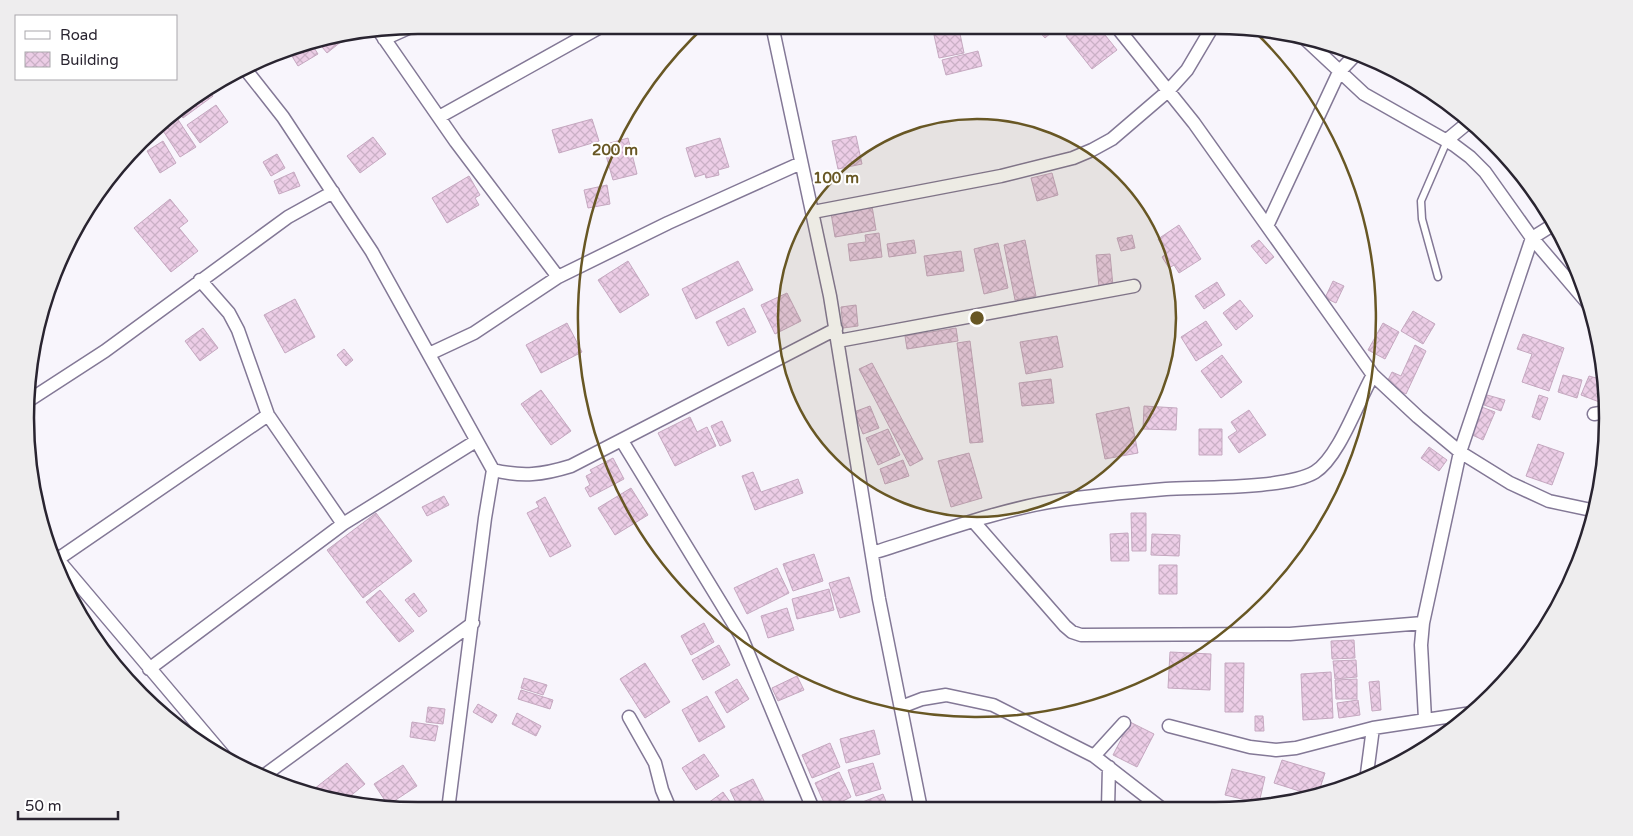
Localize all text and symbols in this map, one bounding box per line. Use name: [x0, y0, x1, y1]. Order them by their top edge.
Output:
legend: [15, 15, 178, 80]
text: Road: [60, 26, 98, 44]
text: Building: [60, 51, 119, 69]
text: 200 m: [592, 141, 638, 159]
text: 100 m: [813, 169, 859, 187]
centre of rings: [968, 309, 986, 327]
scale bar: [18, 788, 118, 820]
text: 50 m: [25, 797, 62, 815]

